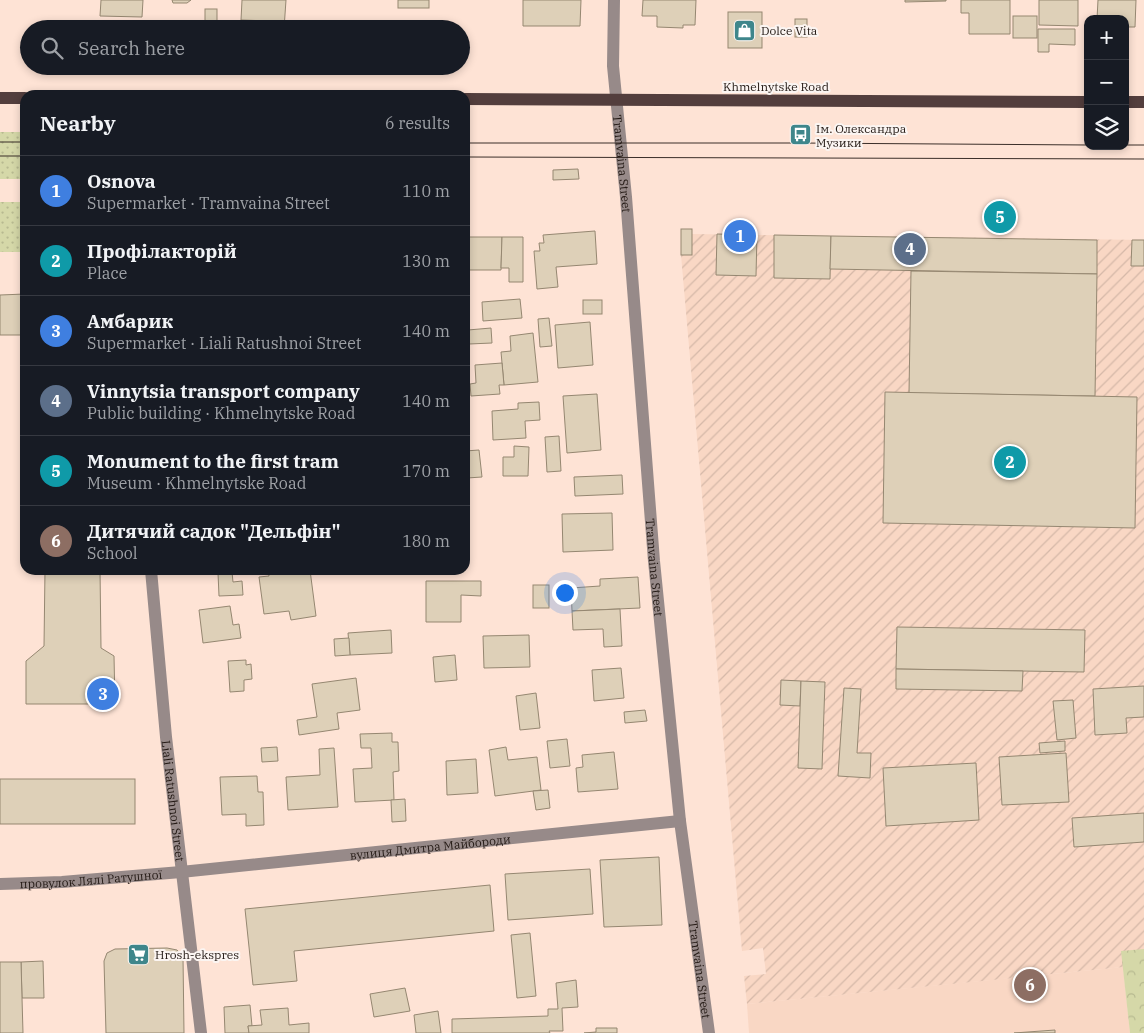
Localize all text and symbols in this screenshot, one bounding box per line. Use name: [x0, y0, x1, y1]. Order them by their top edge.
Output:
map controls: [1084, 15, 1129, 150]
button: +: [1084, 15, 1129, 60]
shop icon: Dolce Vita: [733, 18, 757, 42]
search box: [20, 20, 470, 75]
place label: Dolce Vita: [761, 23, 818, 38]
icon: search: [38, 34, 66, 62]
text: Search here: [78, 36, 185, 60]
button: −: [1084, 60, 1129, 105]
street label: Khmelnytske Road: [723, 79, 829, 94]
button: layers: [1084, 105, 1129, 150]
text: Nearby: [40, 109, 116, 137]
text: 6 results: [385, 113, 450, 133]
street label: Tramvaina Street: [610, 114, 635, 213]
place label: Ім. Олександра Музики: [816, 121, 907, 150]
bus stop icon: Ім. Олександра Музики: [788, 123, 812, 147]
text: Osnova: [87, 169, 156, 193]
text: 1: [51, 181, 61, 201]
text: 110 m: [402, 181, 450, 201]
text: Supermarket · Tramvaina Street: [87, 193, 330, 213]
pin: 5: [984, 198, 1016, 236]
pin: 1: [724, 217, 756, 255]
pin: 4: [894, 230, 926, 268]
text: Профілакторій: [87, 239, 237, 263]
text: 2: [51, 251, 61, 271]
text: 130 m: [402, 251, 450, 271]
text: Place: [87, 263, 127, 283]
text: Амбарик: [87, 309, 173, 333]
text: 3: [51, 321, 61, 341]
text: 140 m: [402, 321, 450, 341]
text: Supermarket · Liali Ratushnoi Street: [87, 333, 361, 353]
text: Vinnytsia transport company: [87, 379, 360, 403]
text: 4: [51, 391, 61, 411]
text: 140 m: [402, 391, 450, 411]
text: Public building · Khmelnytske Road: [87, 403, 355, 423]
pin: 2: [994, 443, 1026, 481]
text: Monument to the first tram: [87, 449, 339, 473]
text: 5: [51, 461, 61, 481]
text: 170 m: [402, 461, 450, 481]
text: Museum · Khmelnytske Road: [87, 473, 307, 493]
street label: Tramvaina Street: [643, 518, 667, 617]
text: Дитячий садок "Дельфін": [87, 519, 341, 543]
text: 6: [51, 531, 61, 551]
text: 180 m: [402, 531, 450, 551]
text: School: [87, 543, 138, 563]
your location: [552, 580, 578, 606]
pin: 3: [87, 675, 119, 713]
street label: Liali Ratushnoi Street: [159, 739, 188, 862]
street label: вулиця Дмитра Майбороди: [349, 831, 511, 862]
street label: провулок Лялі Ратушної: [19, 866, 163, 891]
street label: Tramvaina Street: [686, 920, 714, 1019]
supermarket icon: Hrosh-ekspres: [127, 942, 151, 966]
place label: Hrosh-ekspres: [155, 947, 239, 962]
pin: 6: [1014, 966, 1046, 1004]

